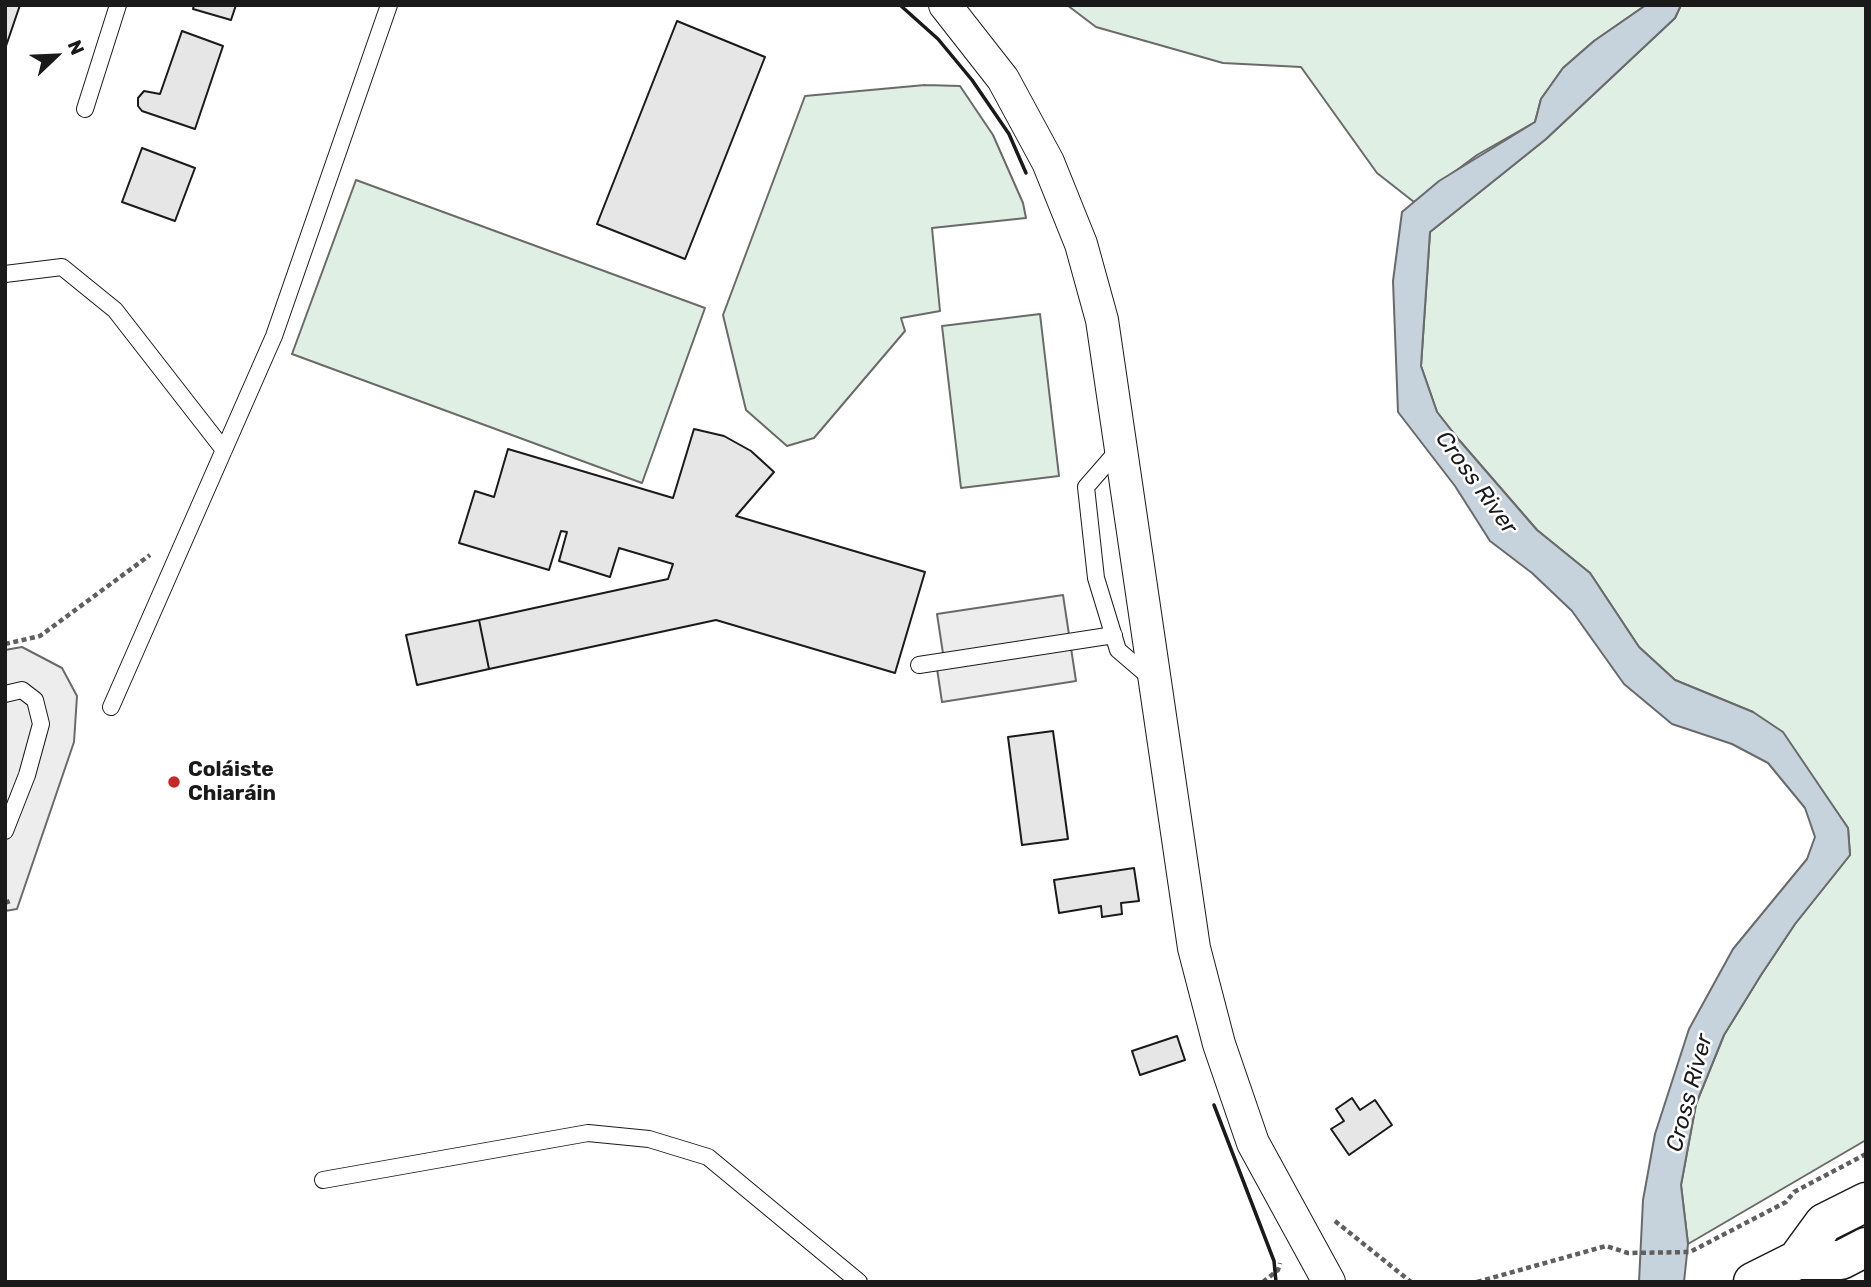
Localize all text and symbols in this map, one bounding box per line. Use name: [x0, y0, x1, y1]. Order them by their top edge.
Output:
north arrow: [21, 21, 91, 91]
text: N: [63, 37, 89, 58]
water label: Cross River: [1429, 426, 1523, 540]
place label: Coláiste Chiaráin: [188, 757, 276, 807]
marker: Coláiste Chiaráin: [166, 774, 182, 790]
water label: Cross River: [1661, 1031, 1719, 1155]

